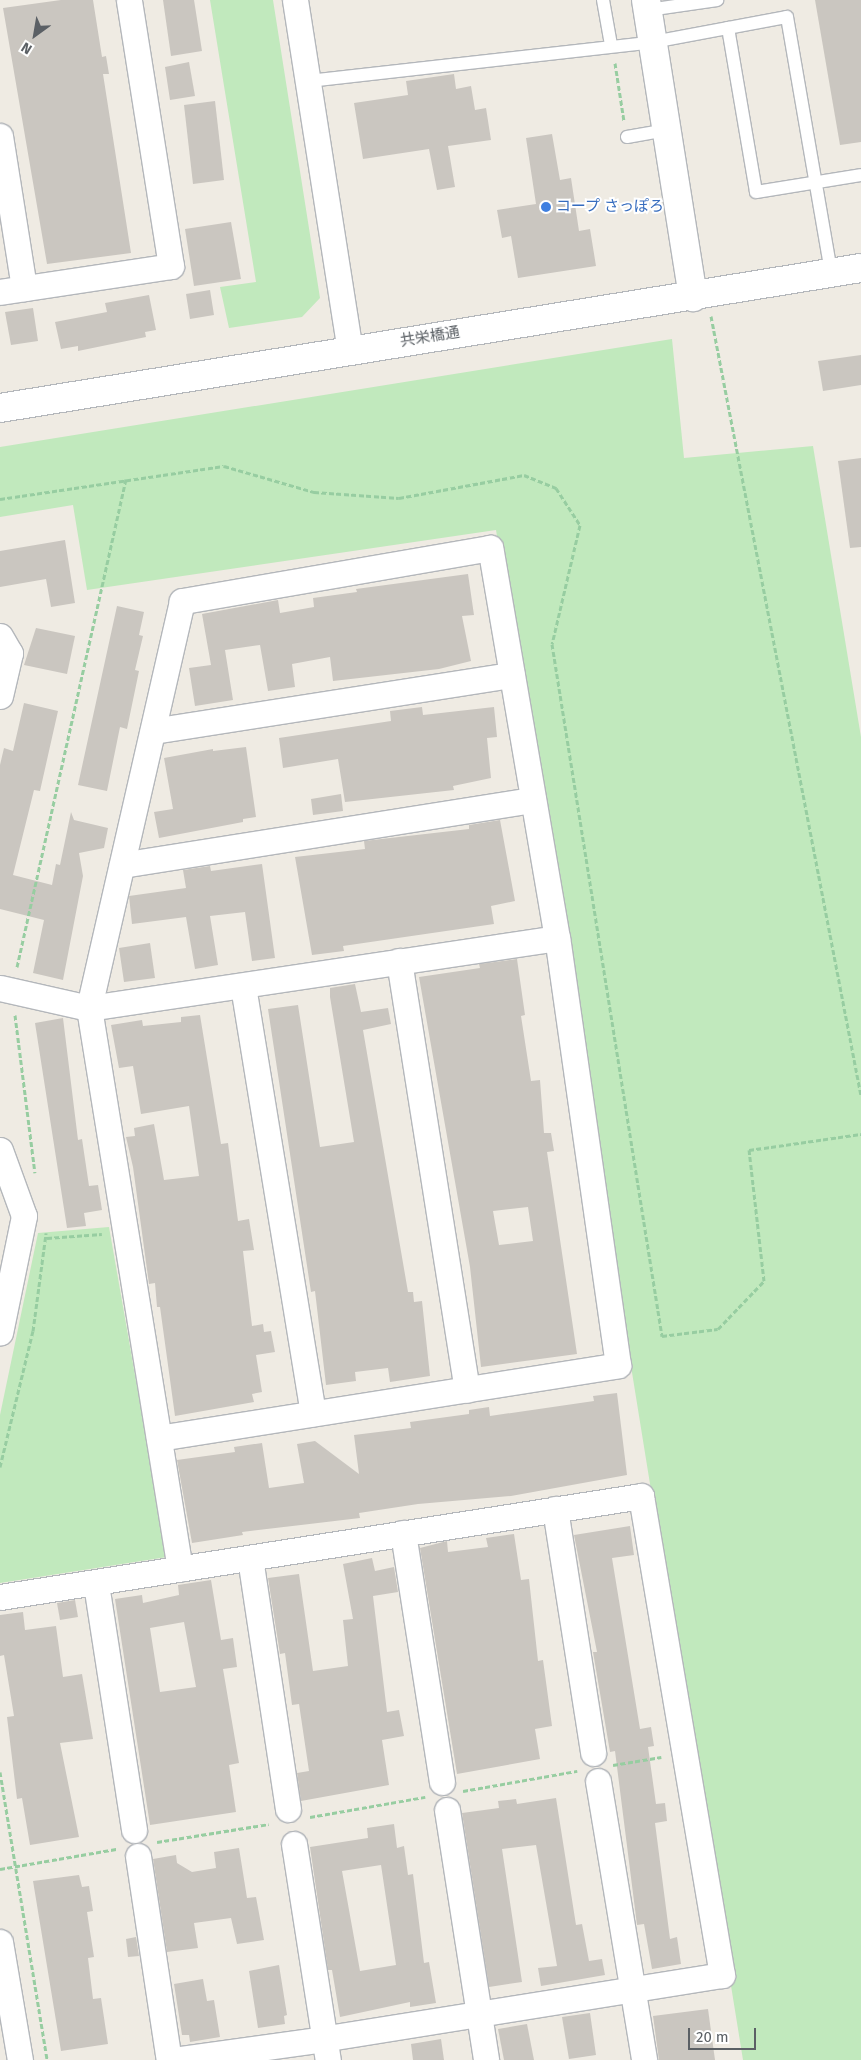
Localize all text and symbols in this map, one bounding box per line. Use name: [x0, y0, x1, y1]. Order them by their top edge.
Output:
north arrow: [10, 10, 60, 60]
text: N: [18, 38, 35, 58]
place label: コープ さっぽろ: [556, 198, 665, 216]
marker: コープ さっぽろ: [540, 201, 552, 213]
street label: 共栄橋通: [399, 323, 461, 351]
scale bar: [691, 2018, 758, 2050]
text: 20 m: [696, 2028, 729, 2046]

